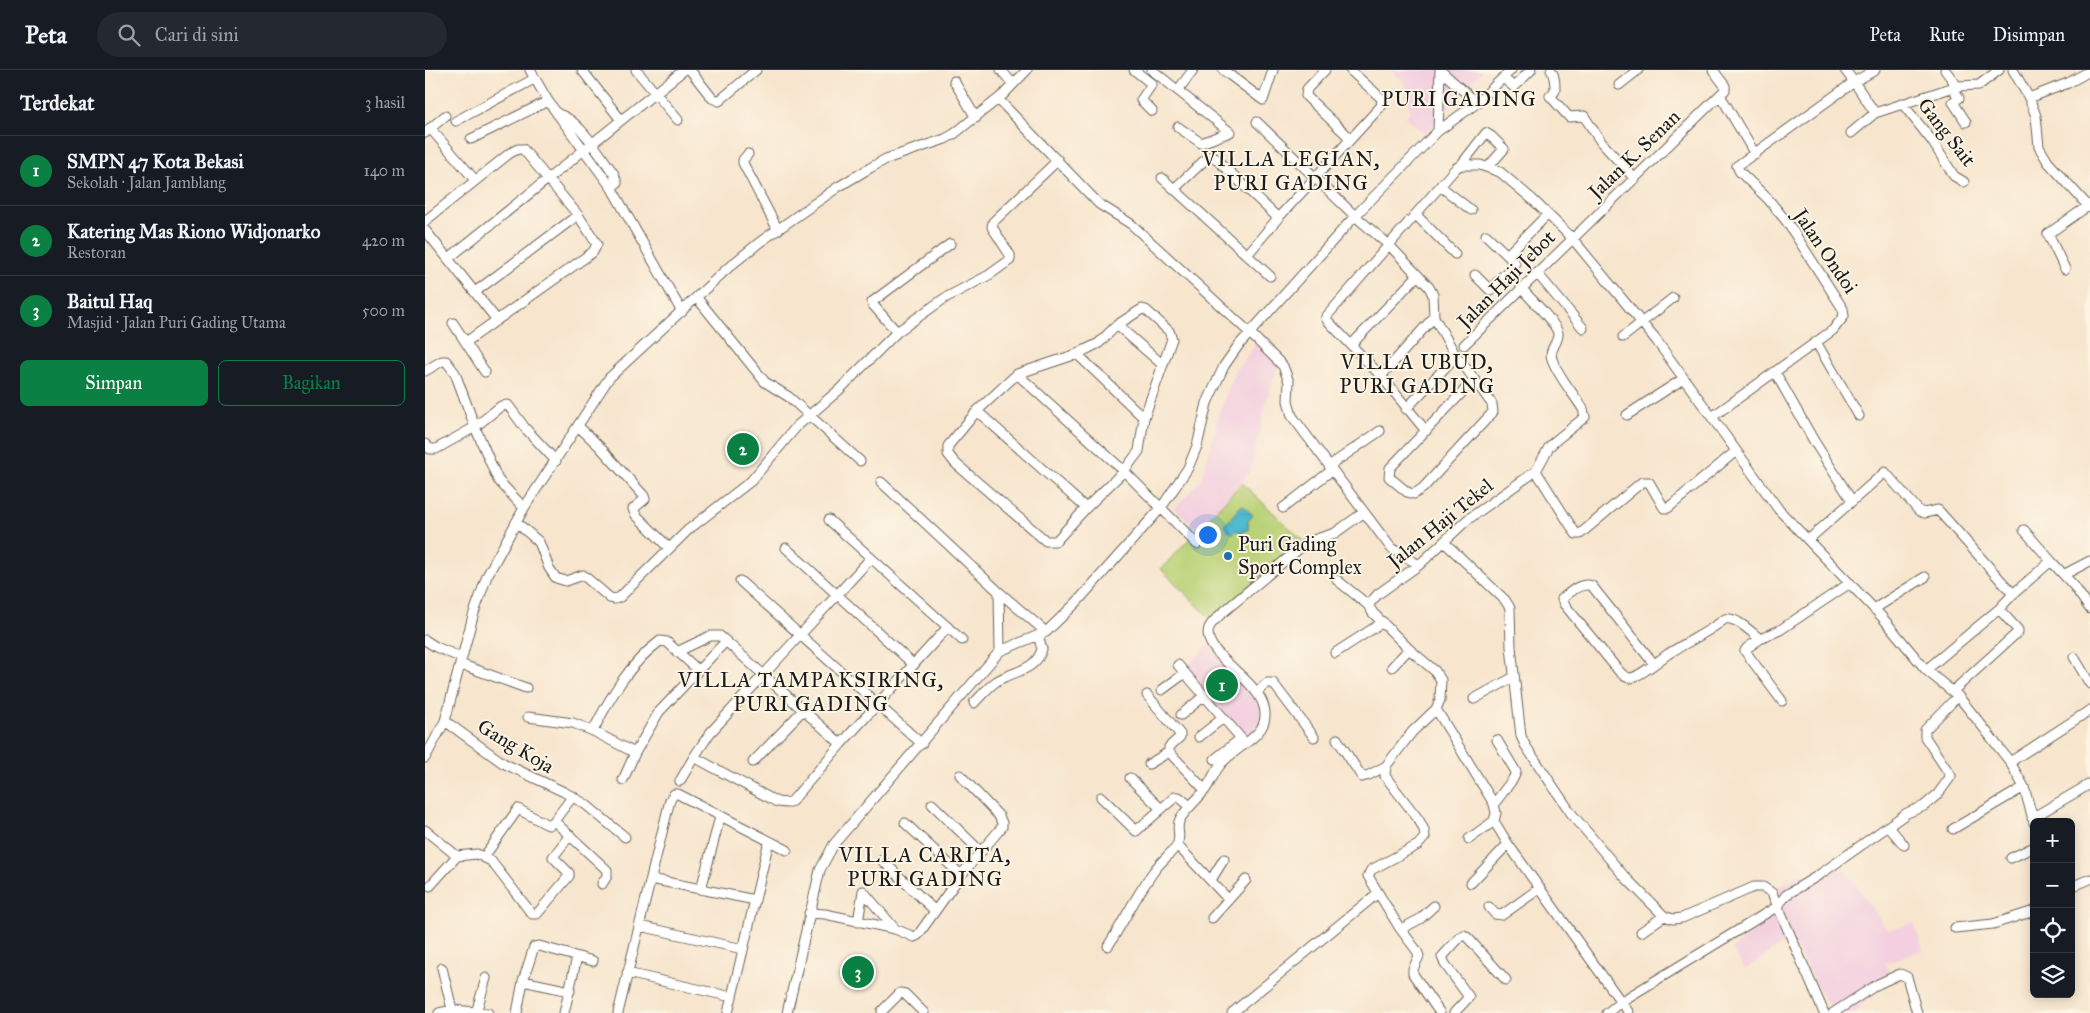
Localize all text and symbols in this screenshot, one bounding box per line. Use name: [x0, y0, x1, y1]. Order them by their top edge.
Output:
search box: [97, 12, 447, 57]
text: Peta: [25, 20, 67, 50]
icon: search: [115, 21, 143, 49]
text: Cari di sini: [155, 23, 239, 46]
text: Peta: [1870, 24, 1901, 46]
text: Rute: [1929, 24, 1965, 46]
text: Disimpan: [1993, 24, 2065, 46]
district label: PURI GADING: [1381, 86, 1537, 112]
text: Terdekat: [20, 90, 94, 116]
text: 3 hasil: [365, 93, 405, 112]
street label: Gang Sait: [1912, 93, 1981, 172]
street label: Jalan K. Senan: [1582, 104, 1686, 206]
district label: VILLA LEGIAN, PURI GADING: [1201, 146, 1380, 196]
text: SMPN 47 Kota Bekasi: [67, 150, 244, 173]
text: 1: [33, 161, 39, 180]
text: 140 m: [364, 161, 405, 180]
text: Sekolah · Jalan Jamblang: [67, 173, 226, 192]
street label: Jalan Ondoi: [1787, 202, 1863, 299]
text: Katering Mas Riono Widjonarko: [67, 220, 320, 243]
street label: Jalan Haji Jebot: [1451, 225, 1561, 335]
text: 2: [32, 231, 40, 250]
text: 420 m: [362, 231, 405, 250]
text: Restoran: [67, 243, 126, 262]
text: Baitul Haq: [67, 290, 152, 313]
text: 3: [33, 301, 39, 320]
text: 500 m: [362, 301, 405, 320]
text: Masjid · Jalan Puri Gading Utama: [67, 313, 286, 332]
district label: VILLA UBUD, PURI GADING: [1339, 349, 1495, 399]
button: Simpan: [20, 360, 208, 406]
button: Bagikan: [218, 360, 405, 406]
pin: 2: [727, 430, 759, 468]
street label: Jalan Haji Tekel: [1381, 473, 1499, 575]
your location: [1195, 522, 1221, 548]
place label: Puri Gading Sport Complex: [1238, 532, 1362, 579]
marker: Puri Gading Sport Complex: [1222, 550, 1234, 562]
pin: 1: [1206, 666, 1238, 704]
district label: VILLA TAMPAKSIRING, PURI GADING: [677, 667, 944, 717]
street label: Gang Koja: [473, 714, 559, 779]
map controls: [2030, 818, 2075, 998]
button: +: [2030, 818, 2075, 863]
district label: VILLA CARITA, PURI GADING: [838, 842, 1011, 892]
button: −: [2030, 863, 2075, 908]
button: locate: [2030, 908, 2075, 953]
pin: 3: [842, 953, 874, 991]
button: layers: [2030, 953, 2075, 998]

